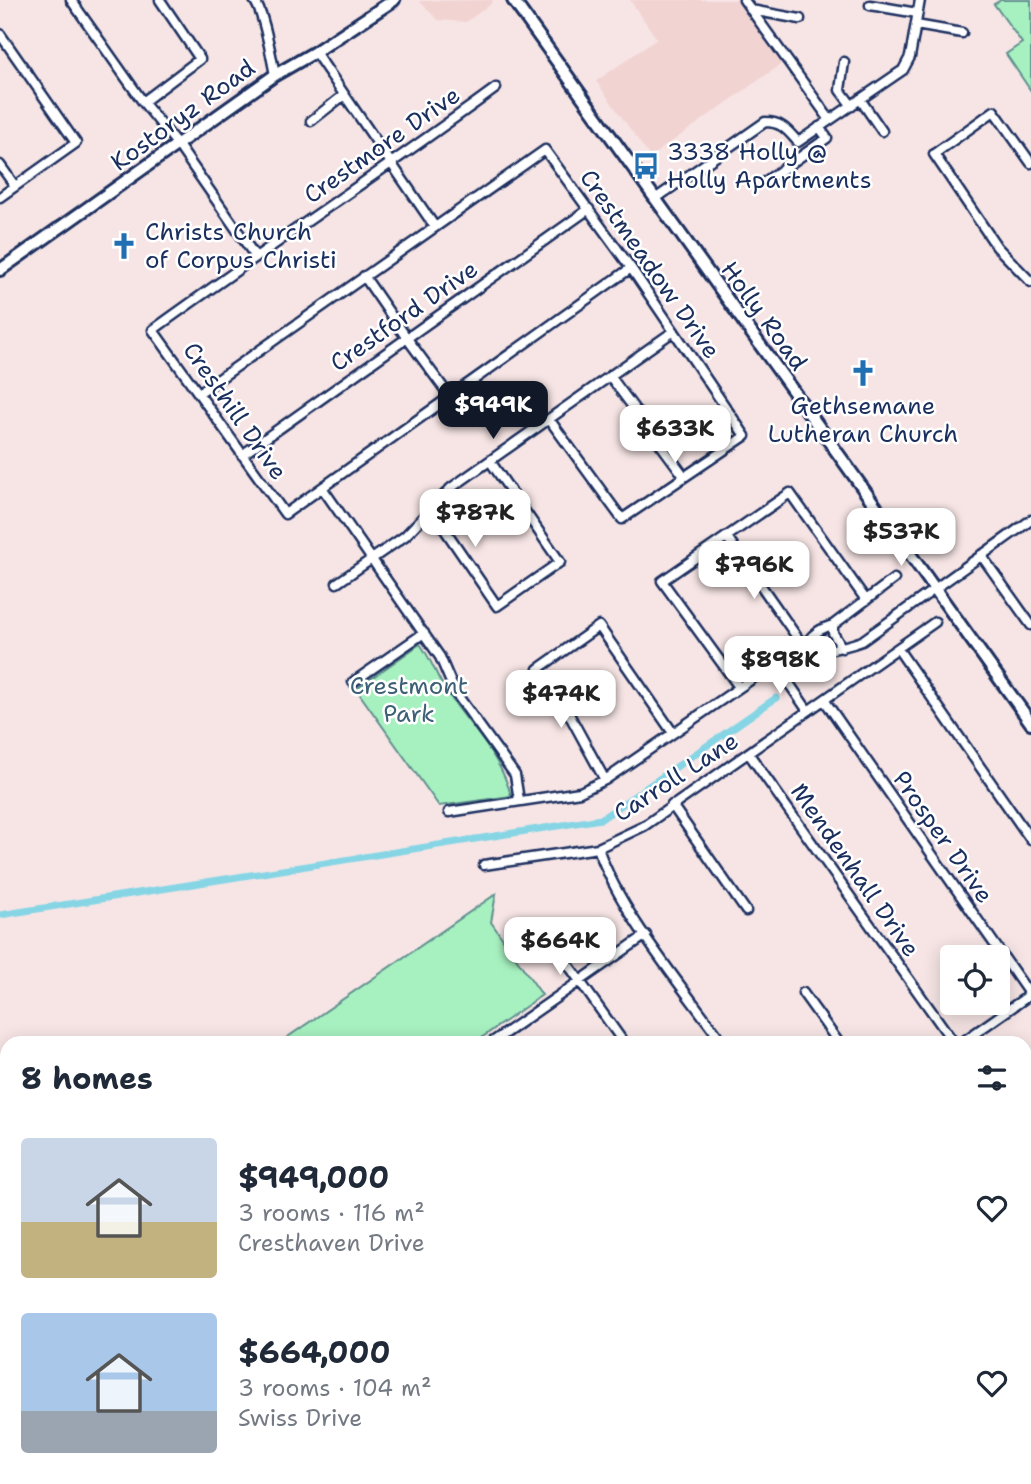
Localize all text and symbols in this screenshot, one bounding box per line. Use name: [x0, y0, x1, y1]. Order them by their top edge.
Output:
street label: Kostoryz Road: [104, 52, 262, 178]
street label: Crestmore Drive: [297, 79, 467, 211]
place label: 3338 Holly @ Holly Apartments: [667, 136, 872, 196]
bus stop icon: 3338 Holly @ Holly Apartments: [631, 151, 661, 181]
street label: Crestmeadow Drive: [573, 163, 727, 365]
place label: Christs Church of Corpus Christi: [145, 216, 337, 276]
church icon: Christs Church of Corpus Christi: [109, 231, 139, 261]
street label: Crestford Drive: [324, 253, 484, 379]
street label: Holly Road: [713, 255, 815, 377]
street label: Cresthill Drive: [176, 336, 294, 486]
church icon: Gethsemane Lutheran Church: [848, 358, 878, 388]
pin: $949K: [444, 382, 542, 441]
text: $949K: [454, 389, 532, 419]
place label: Gethsemane Lutheran Church: [768, 390, 958, 450]
pin: $633K: [626, 406, 724, 465]
text: $633K: [636, 413, 714, 443]
pin: $787K: [426, 490, 524, 549]
text: $787K: [436, 497, 514, 527]
pin: $537K: [852, 508, 950, 568]
text: $537K: [863, 516, 939, 546]
pin: $796K: [705, 542, 803, 601]
text: $796K: [714, 549, 794, 579]
pin: $898K: [731, 636, 829, 696]
text: $898K: [740, 644, 820, 674]
park label: Crestmont Park: [350, 670, 468, 730]
pin: $474K: [512, 670, 610, 730]
text: $474K: [522, 678, 600, 708]
street label: Carroll Lane: [607, 725, 745, 829]
street label: Prosper Drive: [886, 765, 1000, 909]
street label: Mendenhall Drive: [783, 777, 927, 963]
pin: $664K: [511, 918, 609, 977]
text: $664K: [520, 925, 600, 955]
map controls: [940, 945, 1010, 1015]
button: locate: [940, 945, 1010, 1015]
text: 8 homes: [21, 1058, 153, 1099]
icon: filters: [973, 1059, 1011, 1097]
text: $949,000: [238, 1157, 389, 1198]
icon: home: [77, 1166, 161, 1250]
icon: heart: [973, 1189, 1011, 1227]
text: 3 rooms · 116 m²: [238, 1198, 425, 1228]
text: Cresthaven Drive: [238, 1228, 425, 1258]
text: $664,000: [238, 1332, 391, 1373]
icon: home: [77, 1341, 161, 1425]
icon: heart: [973, 1364, 1011, 1402]
text: 3 rooms · 104 m²: [238, 1373, 431, 1403]
text: Swiss Drive: [238, 1403, 362, 1433]

